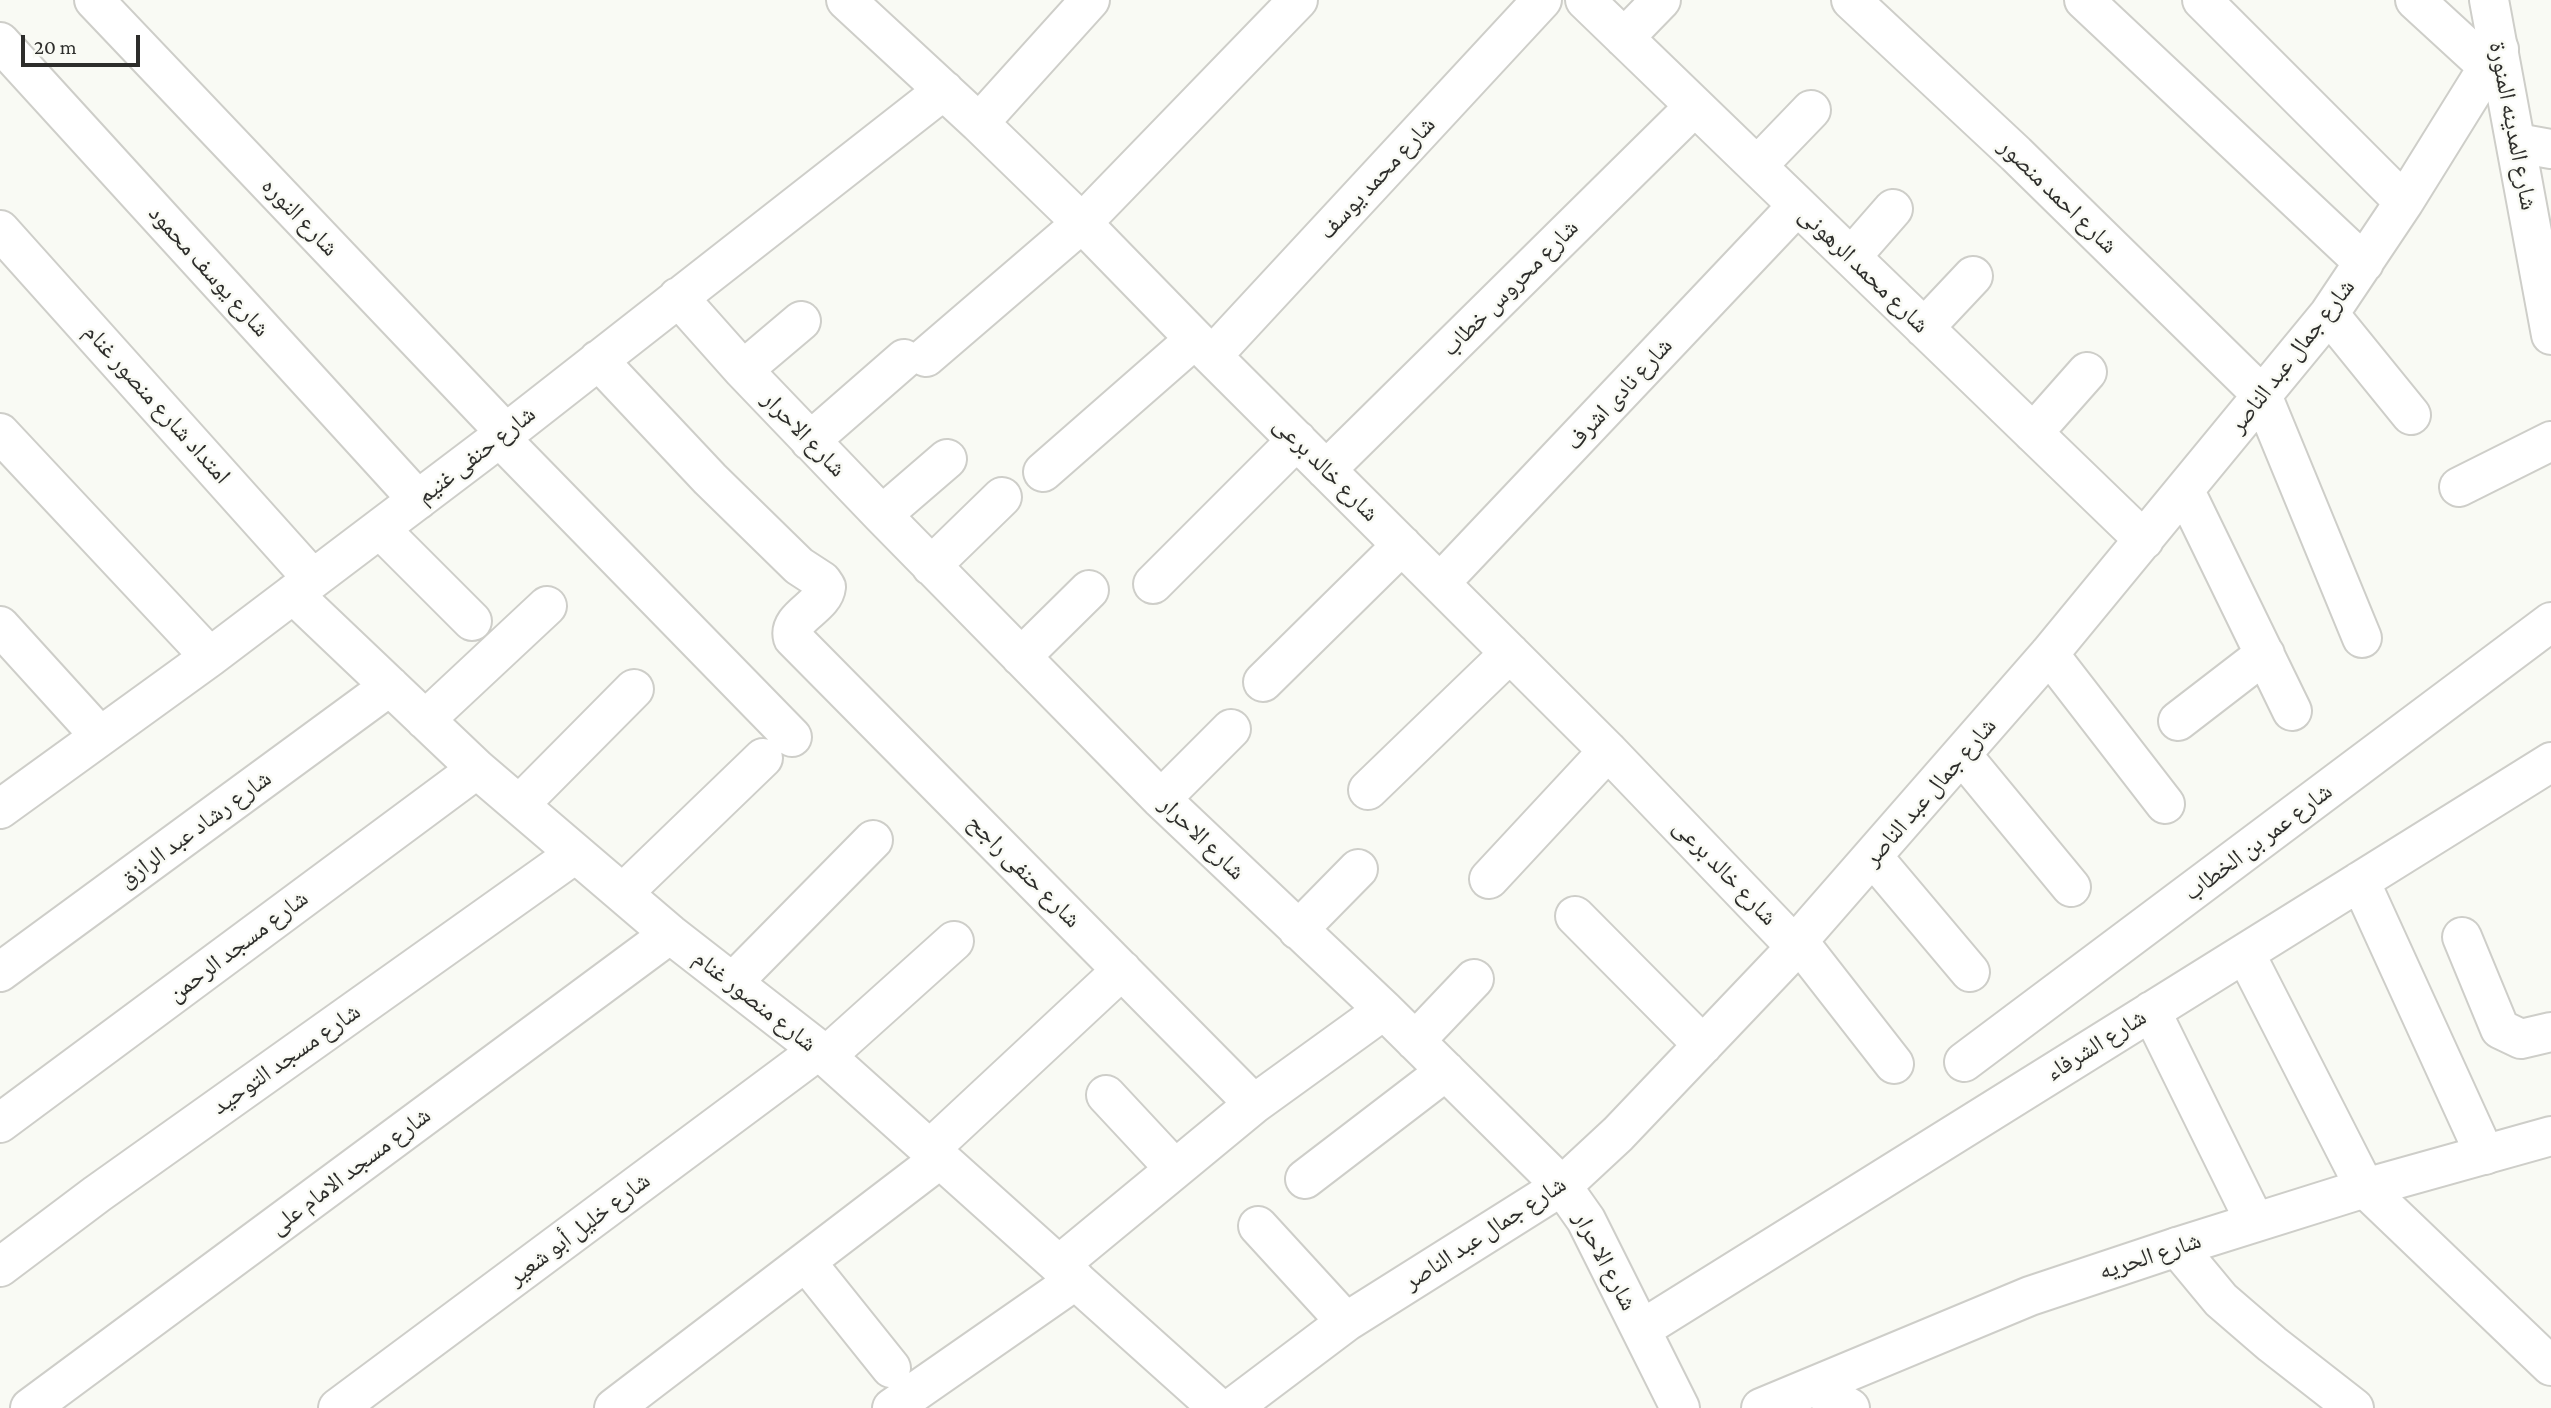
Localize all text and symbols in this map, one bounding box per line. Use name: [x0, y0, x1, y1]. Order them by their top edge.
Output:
scale bar: [24, 21, 144, 65]
text: 20 m: [34, 35, 77, 59]
street label: شارع المدينه المنورة: [2483, 39, 2543, 213]
street label: شارع محمد يوسف: [1313, 111, 1441, 245]
street label: شارع احمد منصور: [1993, 132, 2123, 260]
street label: شارع النوره: [256, 172, 344, 262]
street label: شارع يوسف محمود: [142, 199, 276, 343]
street label: شارع محمد الرهونى: [1793, 201, 1935, 339]
street label: شارع محروس خطاب: [1436, 214, 1584, 362]
street label: شارع جمال عبد الناصر: [2223, 273, 2361, 439]
street label: امتداد شارع منصور غنام: [78, 318, 236, 490]
street label: شارع نادى اشرف: [1559, 332, 1679, 456]
street label: شارع الاحرار: [756, 385, 852, 483]
street label: شارع حنفى غنيم: [411, 400, 541, 510]
street label: شارع خالد برعى: [1267, 410, 1385, 528]
street label: شارع جمال عبد الناصر: [1858, 712, 2002, 872]
street label: شارع رشاد عبد الرازق: [113, 764, 277, 894]
street label: شارع عمر بن الخطاب: [2178, 777, 2338, 907]
street label: شارع الاحرار: [1153, 790, 1251, 886]
street label: شارع حنفى راجح: [961, 808, 1087, 934]
street label: شارع خالد برعى: [1667, 813, 1783, 931]
street label: شارع مسجد الرحمن: [162, 884, 314, 1008]
street label: شارع منصور غنام: [688, 944, 822, 1058]
street label: شارع مسجد التوحيد: [206, 997, 366, 1121]
street label: شارع الشرفاء: [2040, 1003, 2152, 1087]
street label: شارع مسجد الامام على: [264, 1101, 436, 1241]
street label: شارع خليل أبو شعير: [502, 1166, 656, 1292]
street label: شارع جمال عبد الناصر: [1398, 1170, 1572, 1296]
street label: شارع الاحرار: [1567, 1206, 1643, 1316]
street label: شارع الحريه: [2095, 1226, 2205, 1286]

